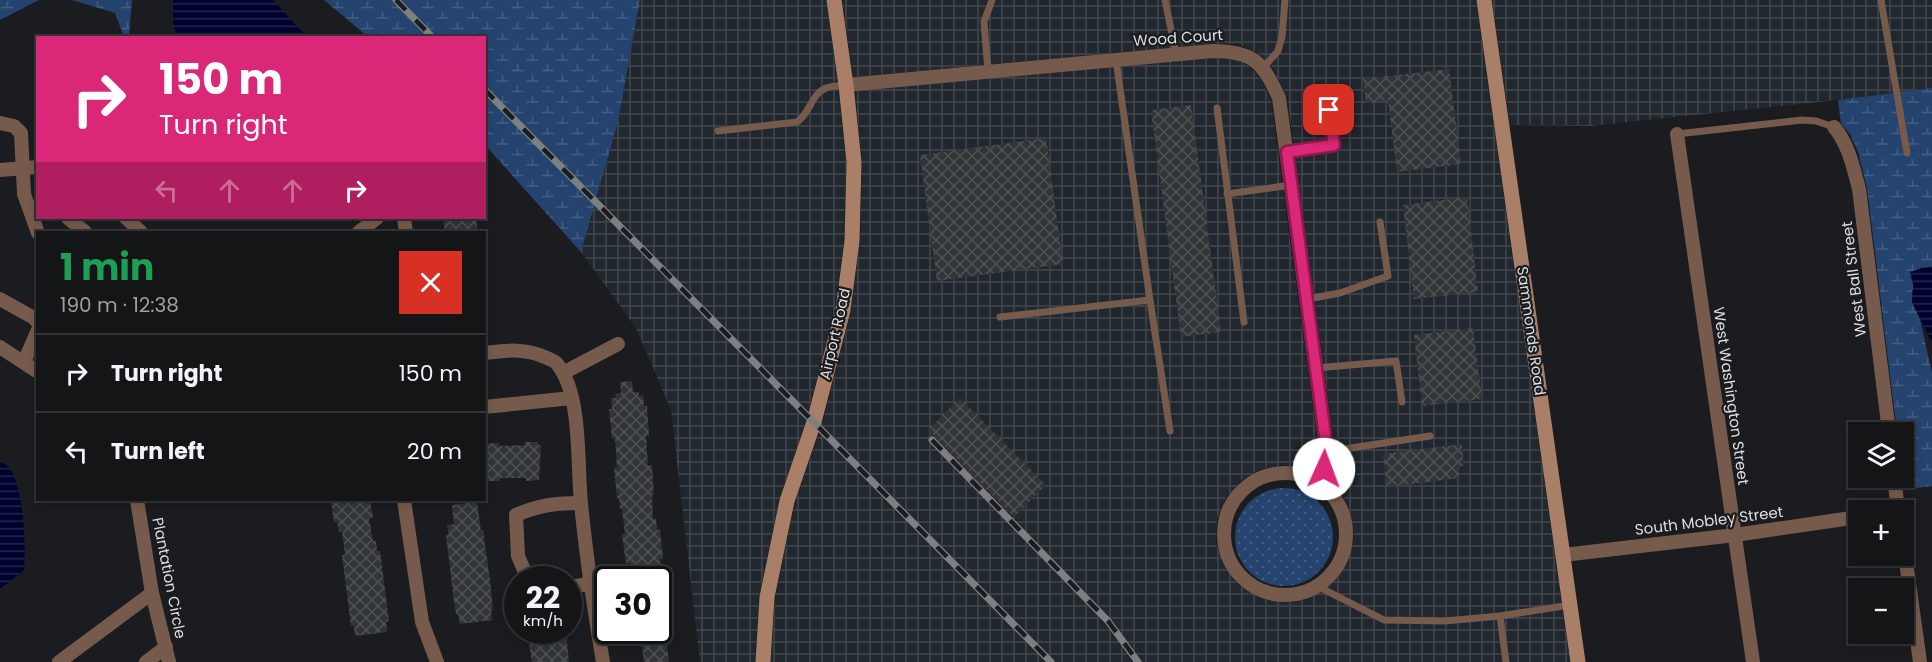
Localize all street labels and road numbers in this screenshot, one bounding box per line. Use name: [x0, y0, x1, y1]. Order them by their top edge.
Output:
street label: Wood Court: [1132, 24, 1224, 51]
street label: West Ball Street: [1836, 220, 1871, 338]
street label: Sammonds Road: [1512, 265, 1551, 397]
street label: Airport Road: [814, 286, 855, 382]
street label: West Washington Street: [1709, 306, 1754, 486]
street label: South Mobley Street: [1634, 501, 1784, 540]
street label: Plantation Circle: [147, 516, 192, 640]

